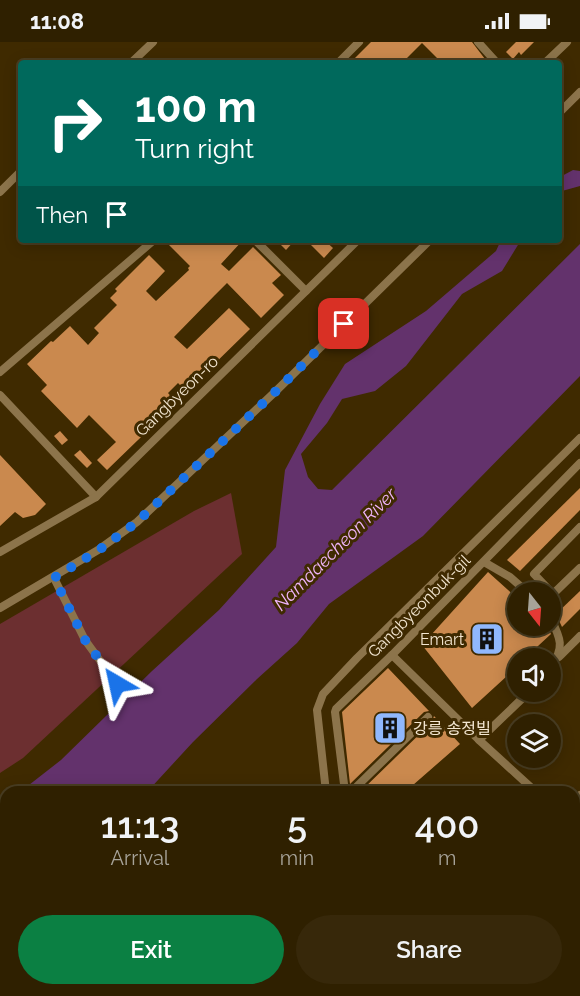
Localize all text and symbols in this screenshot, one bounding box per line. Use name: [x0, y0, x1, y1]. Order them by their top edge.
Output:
text: 11:08: [30, 8, 84, 34]
text: 100 m: [135, 83, 257, 132]
icon: right: [36, 84, 114, 162]
text: Turn right: [135, 133, 254, 164]
icon: arrive: [100, 198, 133, 231]
text: Then: [36, 202, 88, 228]
pin: [318, 298, 369, 349]
icon: arrive: [327, 307, 360, 340]
street label: Gangbyeon-ro: [132, 352, 222, 440]
water label: Namdaecheon River: [269, 483, 401, 615]
street label: Gangbyeonbuk-gil: [364, 550, 475, 661]
north arrow: [507, 582, 561, 636]
map controls: [507, 582, 561, 768]
building icon: Emart: [469, 621, 505, 657]
place label: Emart: [420, 630, 465, 649]
button: sound: [507, 648, 561, 702]
position arrow: [85, 652, 149, 716]
building icon: 강릉 송정빌: [372, 710, 408, 746]
button: layers: [507, 714, 561, 768]
place label: 강릉 송정빌: [413, 719, 491, 738]
text: 11:13: [101, 804, 179, 846]
text: 5: [287, 804, 307, 846]
text: 400: [415, 804, 479, 846]
text: Arrival: [111, 846, 169, 870]
text: min: [280, 846, 314, 870]
text: m: [438, 846, 456, 870]
button: Exit: [18, 915, 284, 984]
button: Share: [296, 915, 562, 984]

